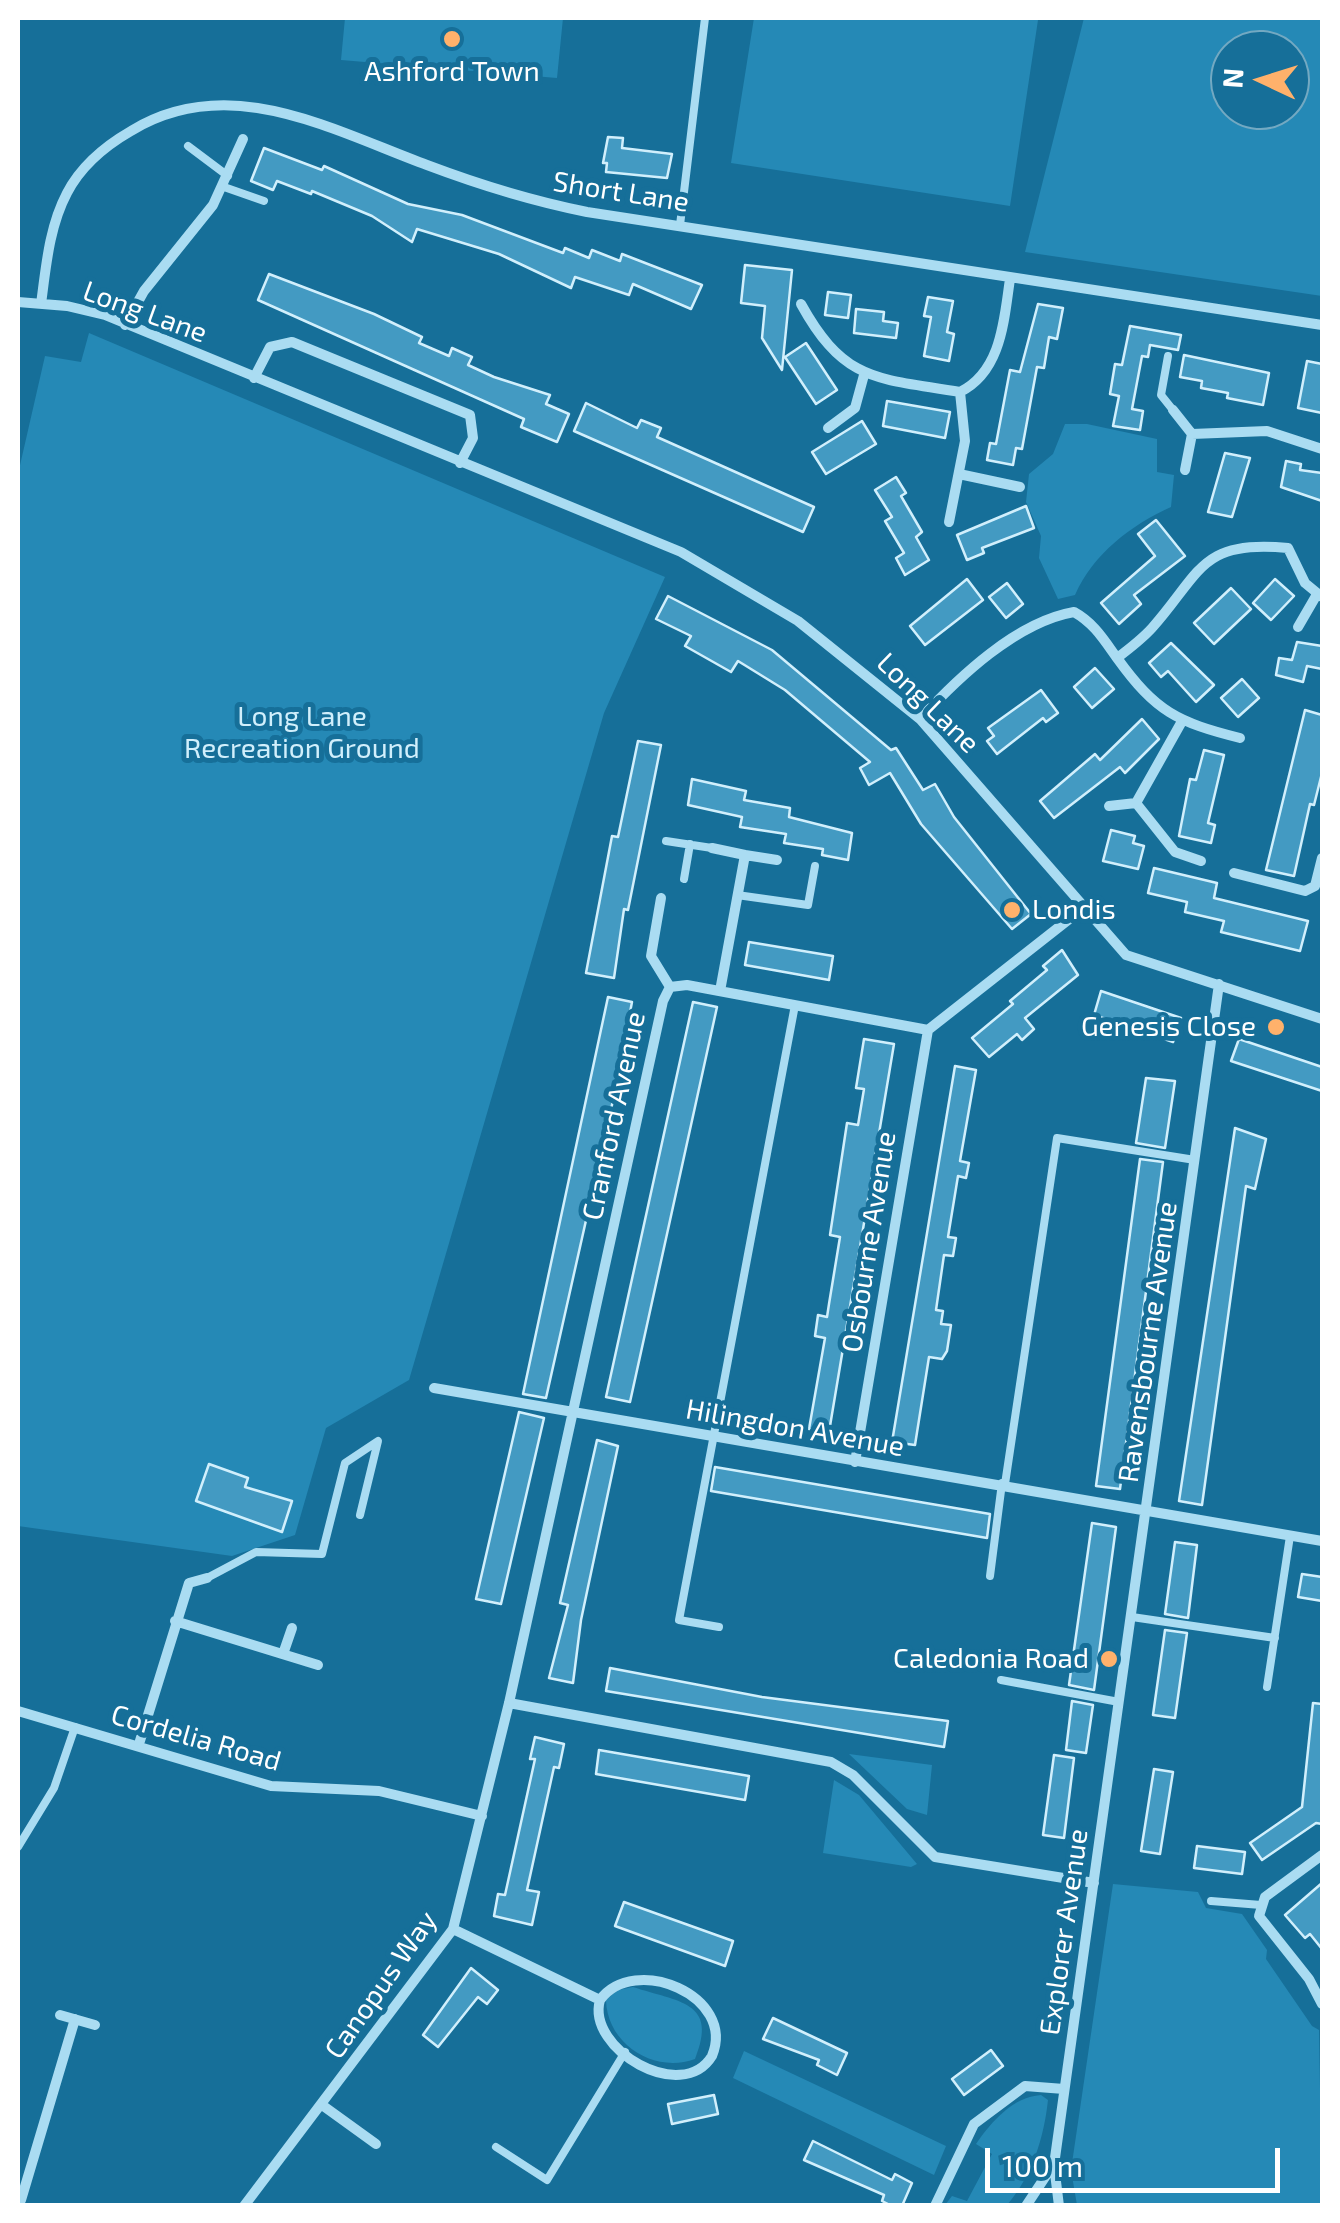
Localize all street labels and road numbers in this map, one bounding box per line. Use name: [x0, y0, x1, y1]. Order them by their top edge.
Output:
street label: Short Lane: [551, 165, 691, 219]
street label: Long Lane: [78, 274, 212, 350]
street label: Long Lane: [870, 646, 986, 760]
street label: Cranford Avenue: [576, 1009, 652, 1223]
street label: Osbourne Avenue: [835, 1129, 903, 1355]
street label: Ravensbourne Avenue: [1112, 1199, 1184, 1485]
street label: Hilingdon Avenue: [683, 1392, 907, 1464]
street label: Cordelia Road: [107, 1698, 285, 1778]
street label: Explorer Avenue: [1033, 1827, 1095, 2037]
street label: Canopus Way: [318, 1905, 444, 2065]

